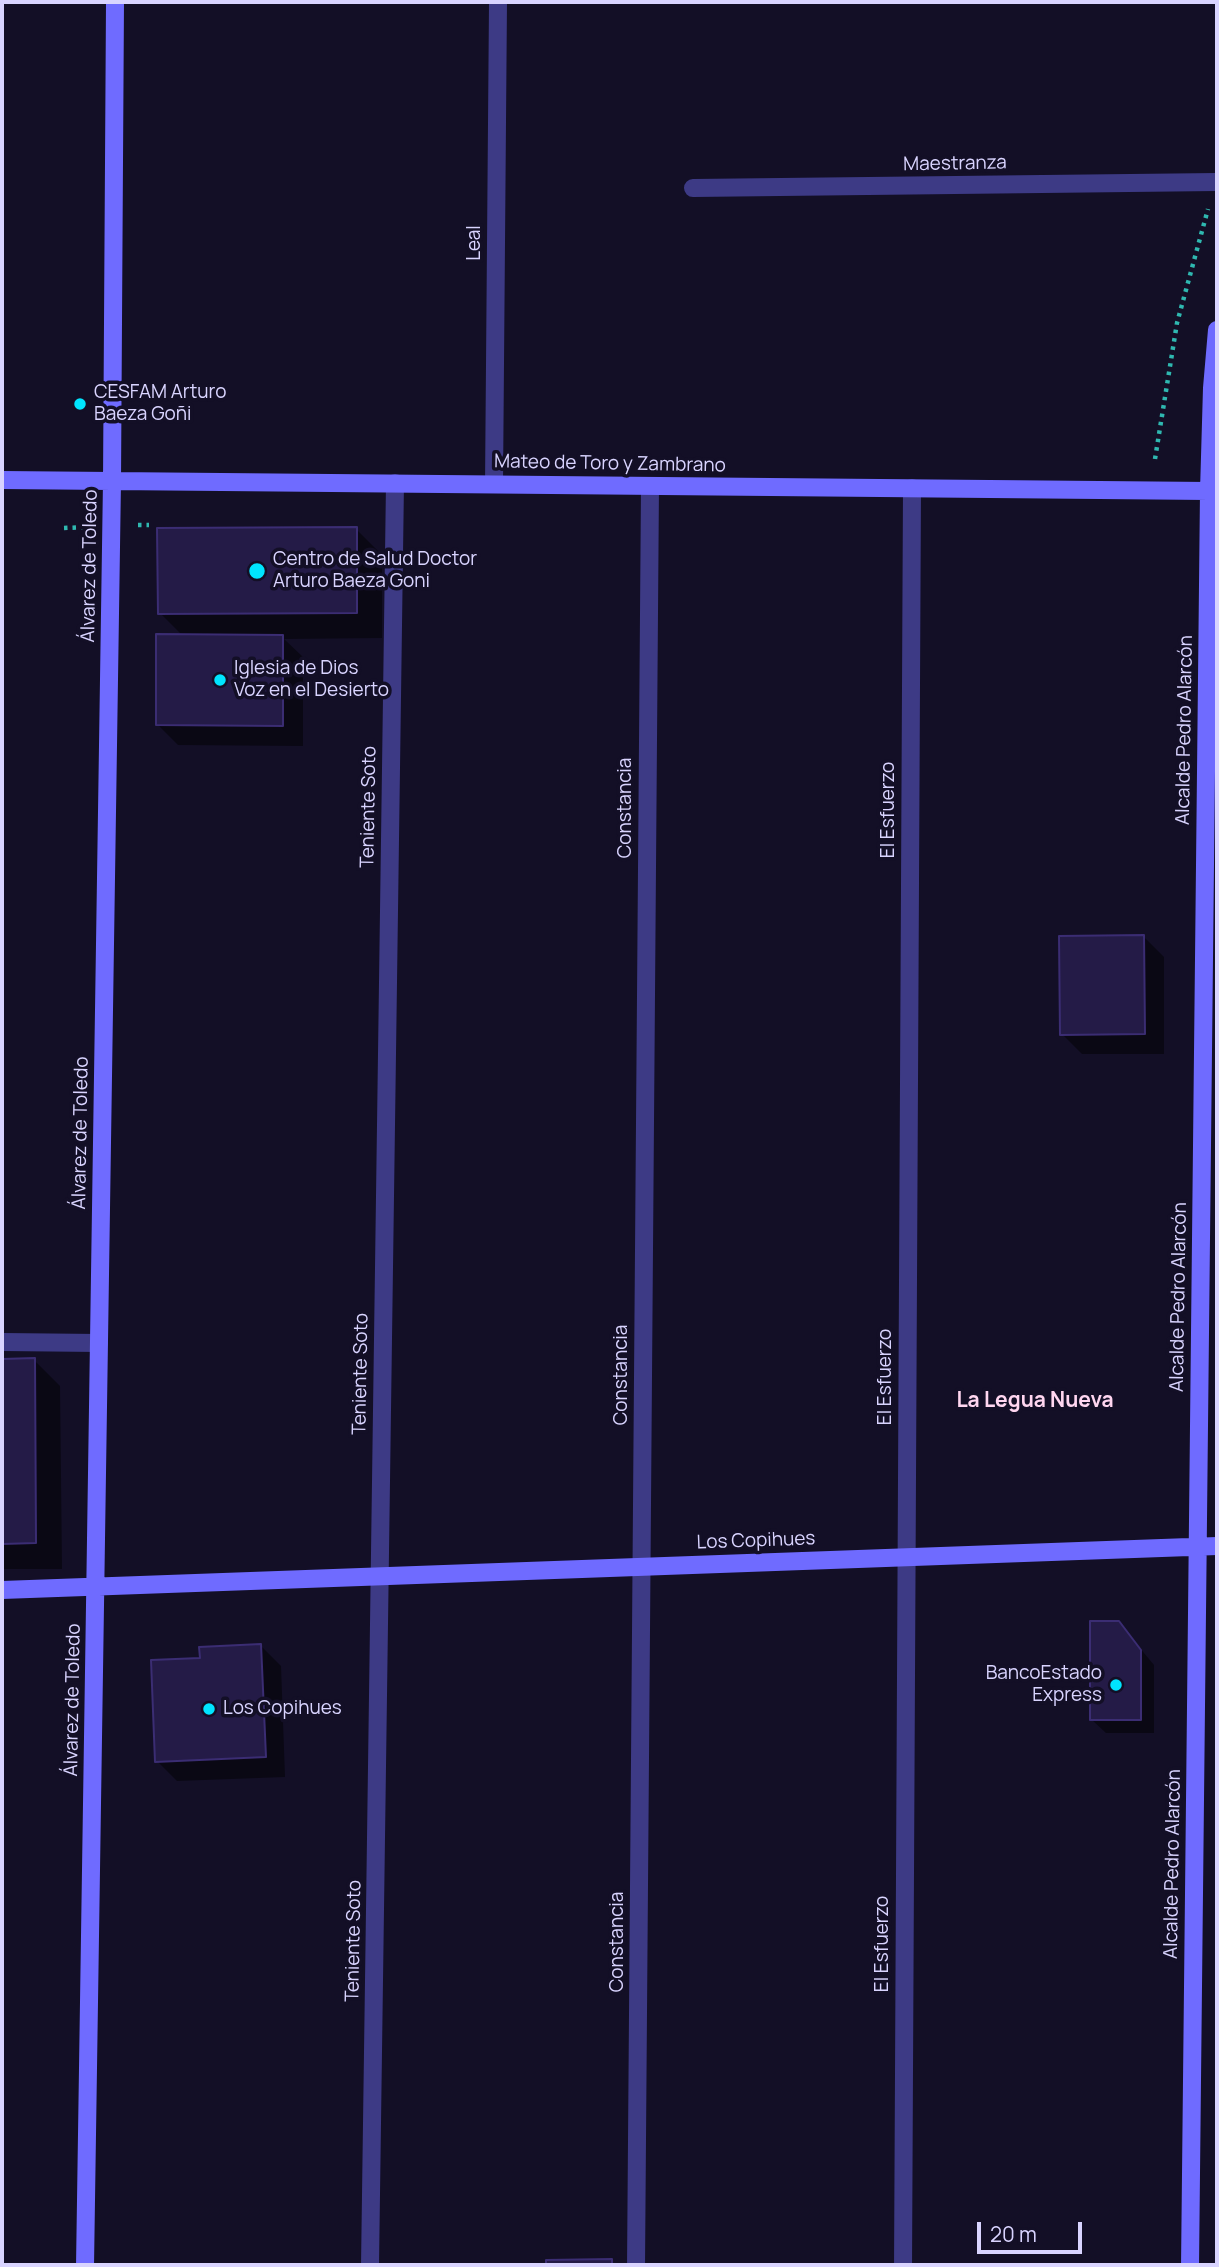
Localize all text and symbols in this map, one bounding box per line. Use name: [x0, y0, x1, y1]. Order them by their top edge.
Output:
street label: Maestranza: [903, 152, 1007, 176]
street label: Leal: [464, 225, 486, 261]
place label: CESFAM Arturo Baeza Goñi: [94, 382, 226, 426]
marker: CESFAM Arturo Baeza Goñi: [72, 396, 88, 412]
street label: Mateo de Toro y Zambrano: [494, 451, 726, 477]
street label: Álvarez de Toledo: [77, 489, 103, 643]
place label: Centro de Salud Doctor Arturo Baeza Goni: [273, 549, 477, 593]
marker: Centro de Salud Doctor Arturo Baeza Goni: [247, 561, 267, 581]
street label: Alcalde Pedro Alarcón: [1172, 635, 1198, 825]
place label: Iglesia de Dios Voz en el Desierto: [234, 658, 389, 702]
marker: Iglesia de Dios Voz en el Desierto: [212, 672, 228, 688]
street label: Teniente Soto: [357, 746, 381, 868]
street label: Constancia: [615, 758, 637, 858]
street label: El Esfuerzo: [878, 762, 900, 858]
street label: Álvarez de Toledo: [68, 1056, 94, 1210]
street label: Alcalde Pedro Alarcón: [1166, 1202, 1192, 1392]
street label: Teniente Soto: [349, 1313, 373, 1435]
street label: Constancia: [611, 1325, 633, 1425]
street label: El Esfuerzo: [875, 1329, 897, 1425]
district label: La Legua Nueva: [956, 1388, 1114, 1414]
street label: Los Copihues: [696, 1528, 816, 1554]
street label: Álvarez de Toledo: [60, 1623, 86, 1777]
place label: BancoEstado Express: [986, 1663, 1102, 1707]
marker: BancoEstado Express: [1108, 1677, 1124, 1693]
place label: Los Copihues: [223, 1698, 342, 1720]
marker: Los Copihues: [201, 1701, 217, 1717]
street label: Alcalde Pedro Alarcón: [1160, 1769, 1186, 1959]
street label: Teniente Soto: [342, 1880, 366, 2002]
street label: Constancia: [607, 1892, 629, 1992]
street label: El Esfuerzo: [872, 1896, 894, 1992]
scale bar: [981, 2208, 1086, 2252]
text: 20 m: [990, 2220, 1037, 2248]

